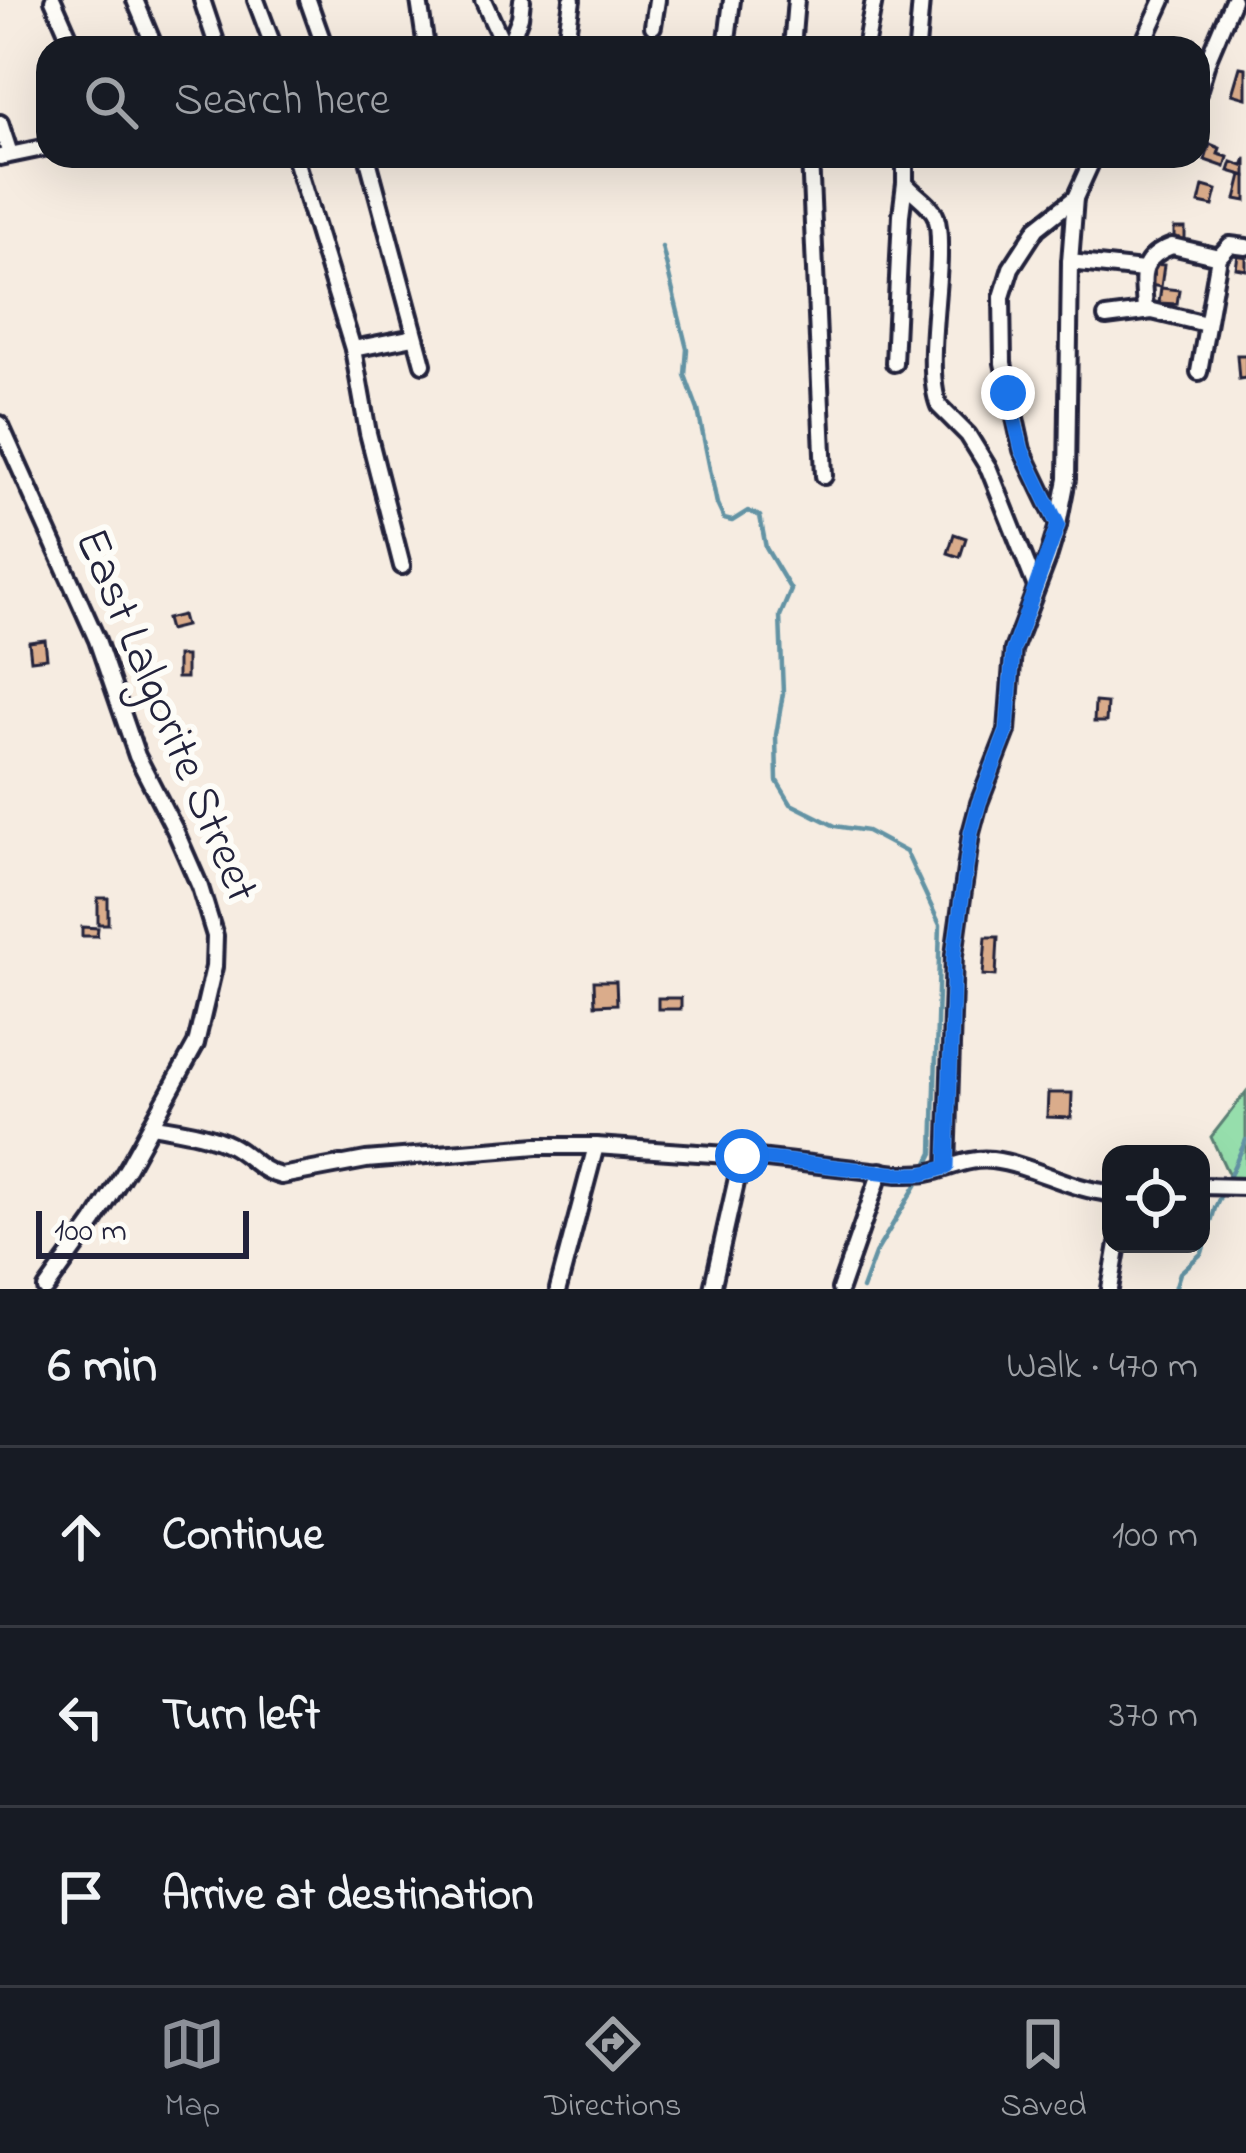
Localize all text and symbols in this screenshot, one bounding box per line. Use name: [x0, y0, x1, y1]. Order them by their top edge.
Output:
search box: [36, 36, 1210, 168]
icon: search: [78, 69, 144, 135]
text: Search here: [174, 69, 390, 135]
route end: [981, 366, 1035, 420]
street label: East Lalgorite Street: [54, 518, 275, 914]
route start: [715, 1129, 769, 1183]
map controls: [1102, 1145, 1210, 1253]
button: locate: [1102, 1145, 1210, 1253]
scale bar: [36, 1205, 249, 1258]
text: 100 m: [54, 1208, 127, 1256]
text: 6 min: [48, 1330, 157, 1405]
text: Walk · 470 m: [1006, 1339, 1198, 1396]
icon: ahead: [48, 1504, 114, 1570]
text: Continue: [162, 1504, 323, 1570]
text: 100 m: [1112, 1508, 1198, 1565]
icon: left: [48, 1684, 114, 1750]
text: Turn left: [162, 1684, 320, 1750]
text: 370 m: [1109, 1688, 1198, 1745]
icon: arrive: [48, 1864, 114, 1930]
text: Arrive at destination: [162, 1864, 533, 1930]
tab: Map: [159, 2011, 225, 2131]
tab: Directions: [544, 2011, 682, 2131]
tab: Saved: [1000, 2011, 1087, 2131]

